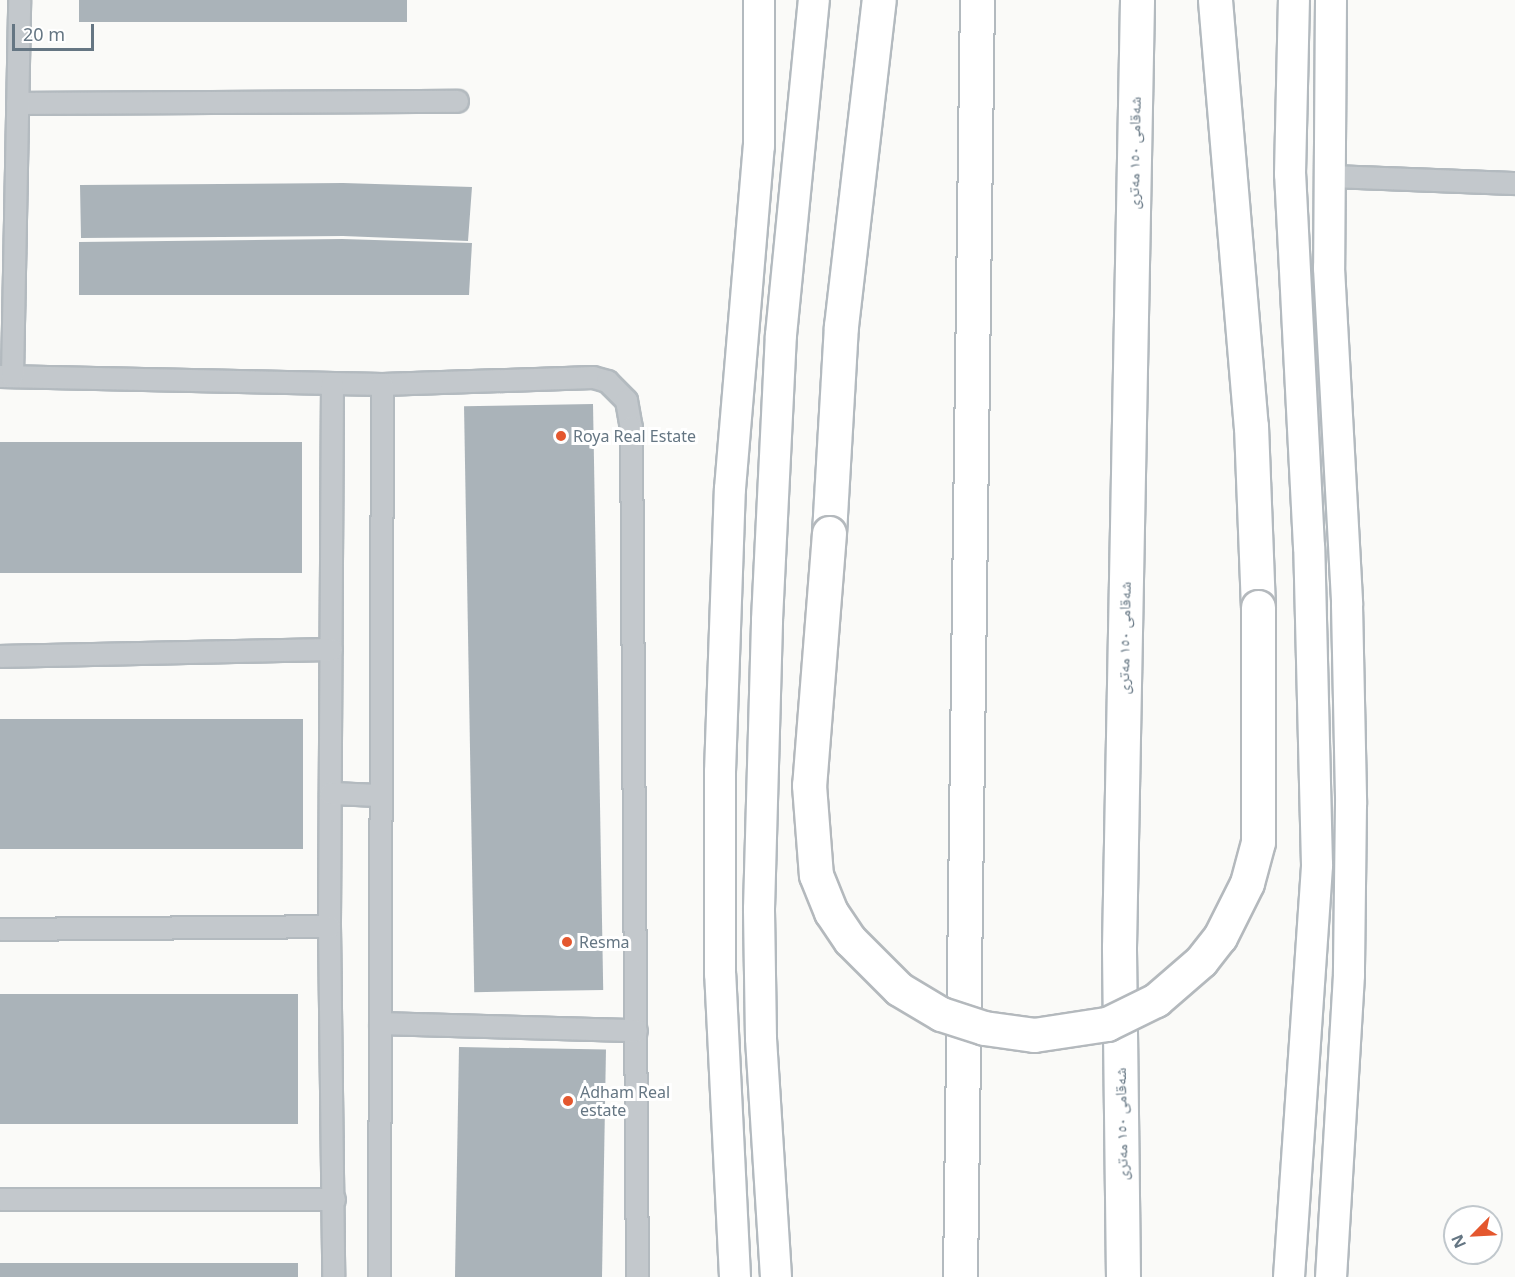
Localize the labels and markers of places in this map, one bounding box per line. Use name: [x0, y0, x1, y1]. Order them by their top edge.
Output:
place label: Roya Real Estate: [573, 426, 696, 446]
marker: Roya Real Estate: [554, 429, 568, 443]
place label: Resma: [579, 932, 630, 952]
marker: Resma: [560, 935, 574, 949]
place label: Adham Real estate: [580, 1082, 670, 1120]
marker: Adham Real estate: [561, 1094, 575, 1108]

